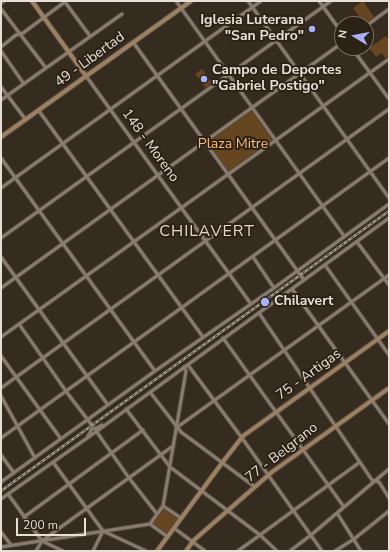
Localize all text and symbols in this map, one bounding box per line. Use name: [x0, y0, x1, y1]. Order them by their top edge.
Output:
place label: Iglesia Luterana "San Pedro": [200, 13, 304, 46]
north arrow: [334, 16, 374, 56]
marker: Iglesia Luterana "San Pedro": [307, 24, 317, 34]
street label: 49 - Libertad: [52, 29, 128, 91]
text: N: [335, 29, 351, 39]
place label: Campo de Deportes "Gabriel Postigo": [212, 63, 342, 96]
marker: Campo de Deportes "Gabriel Postigo": [199, 74, 209, 84]
street label: 148 - Moreno: [118, 106, 182, 186]
park label: Plaza Mitre: [198, 137, 268, 153]
district label: CHILAVERT: [159, 222, 255, 242]
place label: Chilavert: [274, 294, 333, 310]
marker: Chilavert: [259, 296, 271, 308]
street label: 75 - Artigas: [273, 346, 345, 404]
street label: 77 - Belgrano: [242, 420, 322, 486]
scale bar: [18, 510, 88, 536]
text: 200 m: [23, 517, 58, 533]

